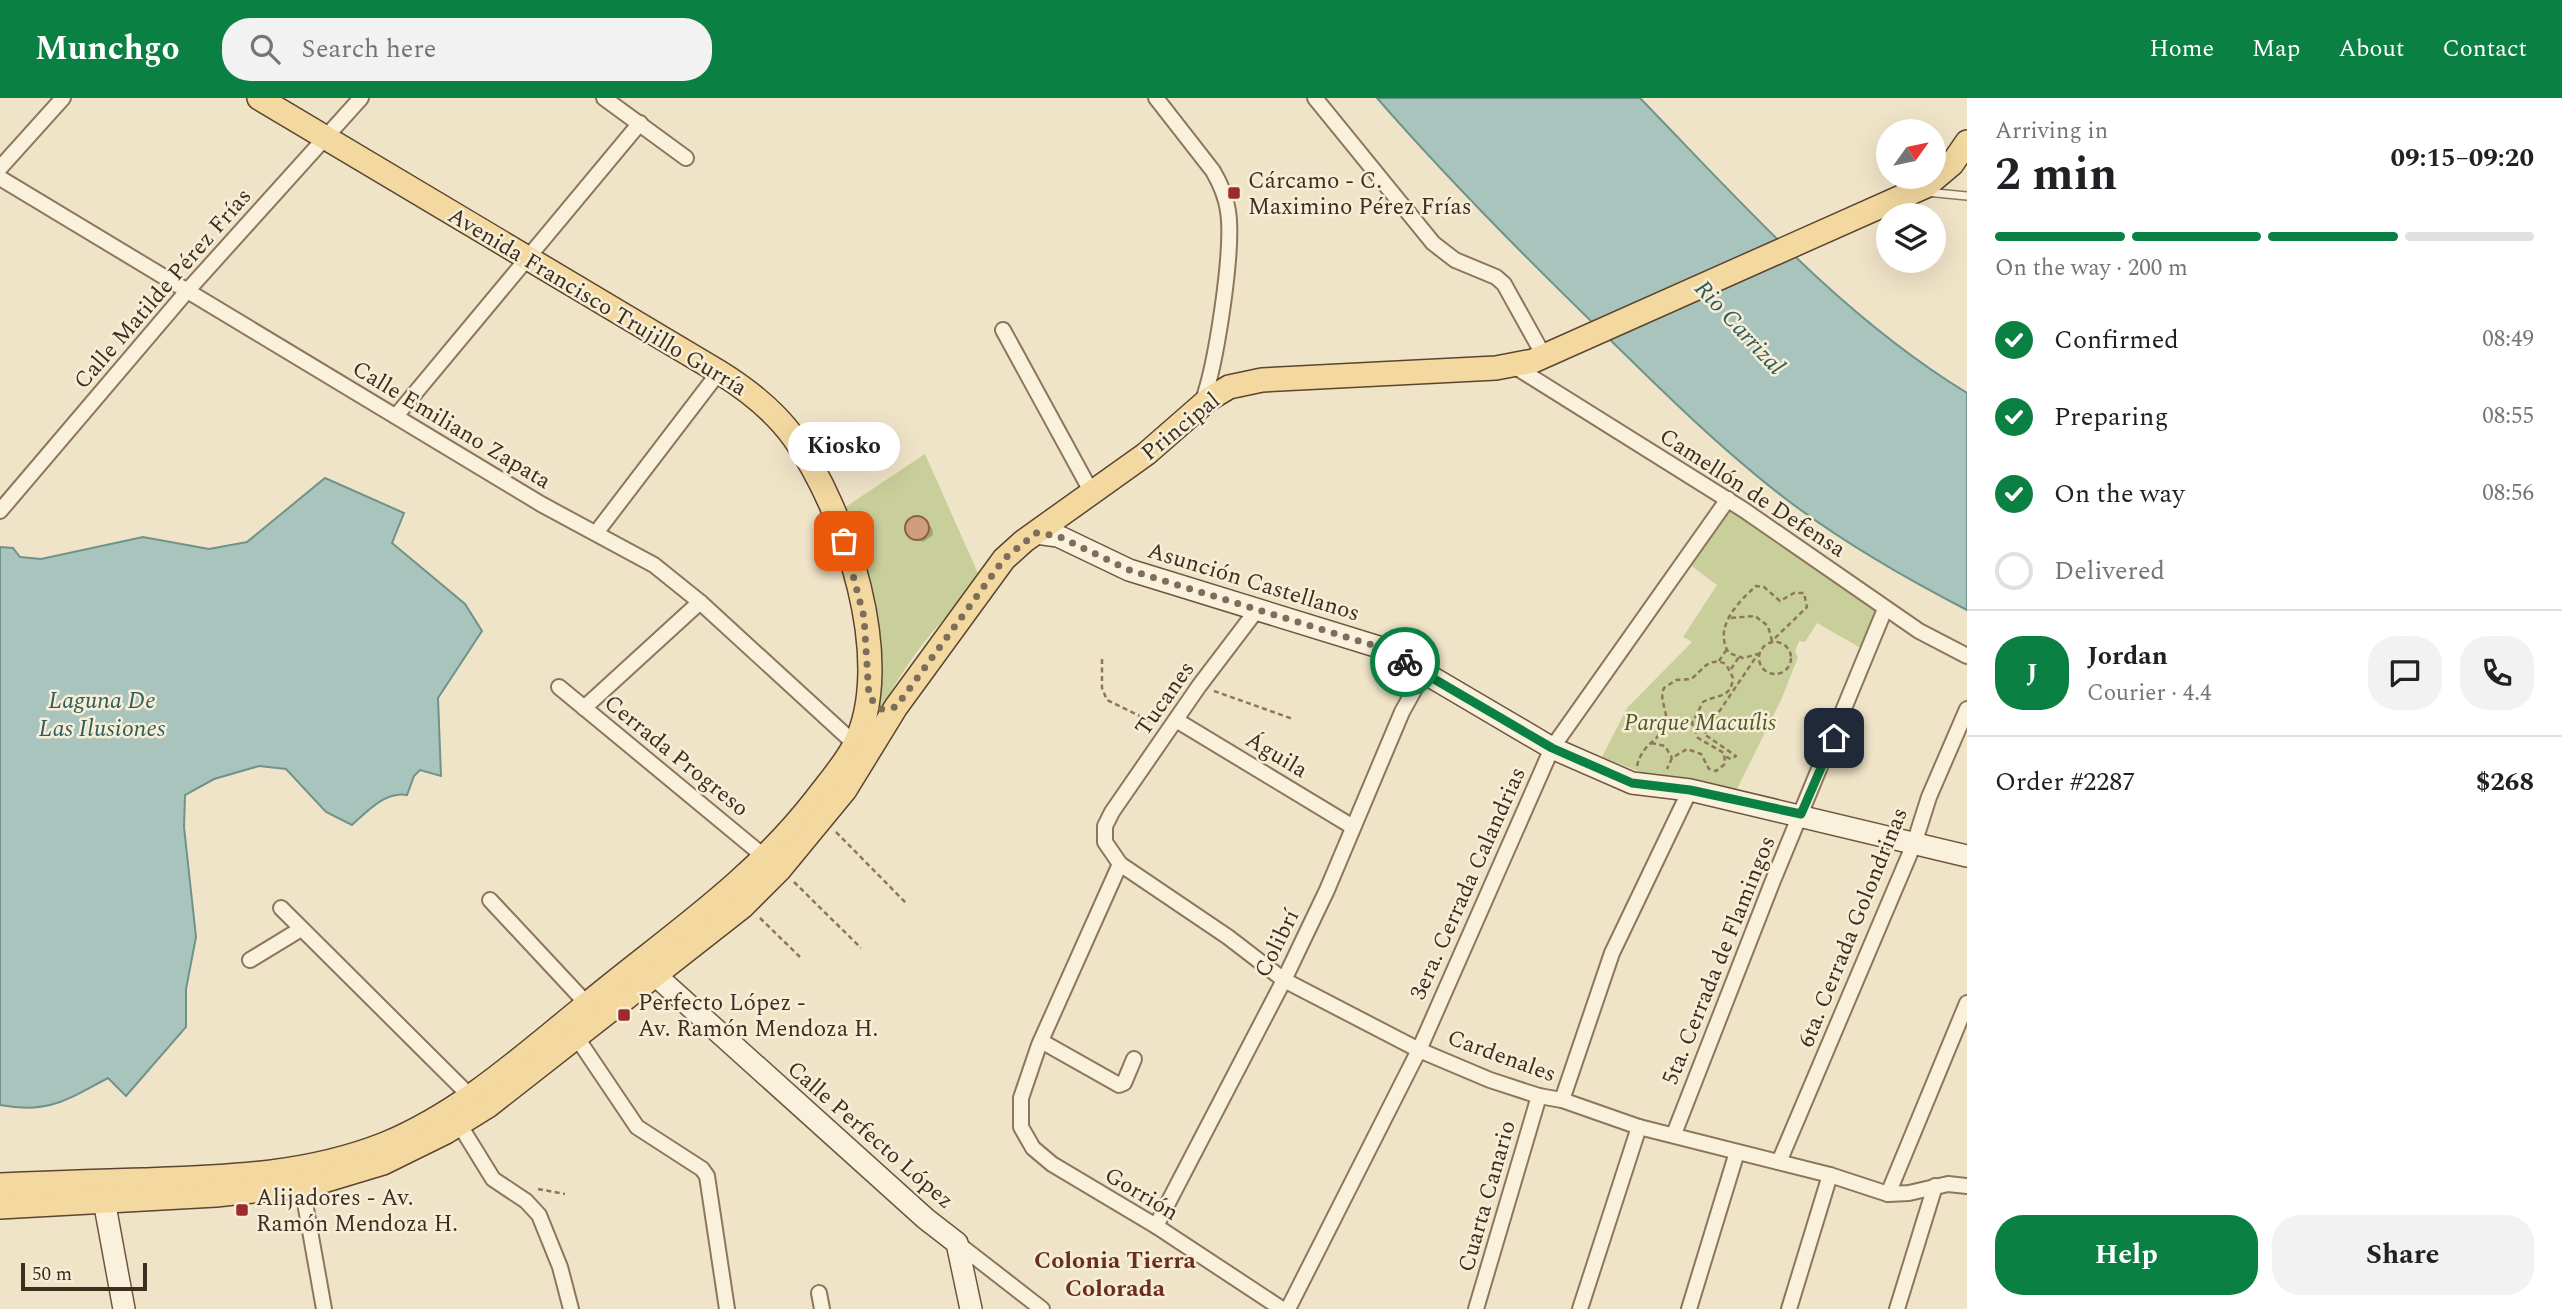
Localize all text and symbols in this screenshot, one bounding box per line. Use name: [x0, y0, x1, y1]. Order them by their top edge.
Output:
search box: [222, 18, 712, 81]
text: Munchgo: [35, 24, 180, 74]
text: Search here: [302, 29, 436, 69]
icon: search: [246, 30, 284, 68]
text: Home: [2149, 31, 2214, 67]
text: Map: [2252, 31, 2300, 67]
text: About: [2338, 31, 2404, 67]
text: Contact: [2442, 31, 2527, 67]
text: Arriving in: [1995, 114, 2108, 149]
north arrow: [1876, 119, 1946, 189]
map controls: [1876, 119, 1946, 273]
text: 09:15–09:20: [2390, 138, 2534, 178]
text: 2 min: [1995, 140, 2117, 210]
place label: Cárcamo - C. Maximino Pérez Frías: [1248, 164, 1472, 225]
street label: Calle Matilde Pérez Frías: [66, 181, 261, 397]
marker: Cárcamo - C. Maximino Pérez Frías: [1226, 185, 1242, 201]
street label: Avenida Francisco Trujillo Gurría: [441, 199, 754, 406]
button: layers: [1876, 203, 1946, 273]
text: On the way · 200 m: [1995, 251, 2188, 286]
water label: Rio Carrizal: [1686, 272, 1793, 383]
text: Confirmed: [2054, 320, 2179, 360]
icon: check: [1995, 321, 2033, 359]
text: 08:49: [2482, 322, 2534, 357]
street label: Calle Emiliano Zapata: [345, 352, 557, 499]
street label: Principal: [1134, 384, 1228, 470]
text: Preparing: [2054, 397, 2168, 437]
icon: check: [1995, 398, 2033, 436]
text: 08:55: [2482, 399, 2534, 434]
street label: Camellón de Defensa: [1652, 420, 1852, 567]
callout: Kiosko: [788, 422, 900, 471]
text: Kiosko: [807, 429, 881, 464]
text: On the way: [2054, 474, 2185, 514]
icon: check: [1995, 475, 2033, 513]
text: 08:56: [2482, 476, 2534, 511]
pin: [814, 511, 874, 571]
icon: bag: [825, 522, 863, 560]
street label: Asunción Castellanos: [1143, 533, 1364, 631]
text: Delivered: [2054, 551, 2165, 591]
courier: [1370, 627, 1440, 697]
text: Jordan: [2087, 636, 2168, 676]
button: chat: [2368, 636, 2442, 710]
button: phone: [2460, 636, 2534, 710]
icon: bike: [1386, 643, 1424, 681]
text: J: [2026, 653, 2038, 693]
street label: Tucanes: [1127, 654, 1204, 744]
text: Courier · 4.4: [2087, 676, 2212, 711]
water label: Laguna De Las Ilusiones: [39, 683, 166, 747]
street label: Cerrada Progreso: [596, 686, 756, 826]
park label: Parque Macuílis: [1624, 706, 1776, 741]
pin: [1804, 708, 1864, 768]
icon: home: [1815, 719, 1853, 757]
street label: Águila: [1238, 723, 1314, 788]
street label: 3era. Cerrada Calandrias: [1401, 761, 1536, 1006]
text: Order #2287: [1995, 762, 2135, 802]
text: $268: [2476, 762, 2534, 802]
street label: 6ta. Cerrada Golondrinas: [1789, 802, 1918, 1053]
street label: 5ta. Cerrada de Flamingos: [1653, 831, 1785, 1090]
street label: Colibrí: [1246, 902, 1310, 984]
place label: Perfecto López - Av. Ramón Mendoza H.: [638, 986, 878, 1047]
marker: Perfecto López - Av. Ramón Mendoza H.: [616, 1007, 632, 1023]
street label: Cardenales: [1442, 1021, 1561, 1092]
street label: Calle Perfecto López: [779, 1053, 961, 1218]
street label: Cuarta Canario: [1449, 1116, 1526, 1276]
street label: Gorrión: [1097, 1158, 1185, 1230]
place label: Alijadores - Av. Ramón Mendoza H.: [256, 1181, 458, 1242]
marker: Alijadores - Av. Ramón Mendoza H.: [234, 1202, 250, 1218]
button: Help: [1995, 1215, 2258, 1295]
button: Share: [2272, 1215, 2534, 1295]
district label: Colonia Tierra Colorada: [1034, 1243, 1197, 1307]
scale bar: [21, 1260, 147, 1292]
text: 50 m: [32, 1260, 72, 1289]

